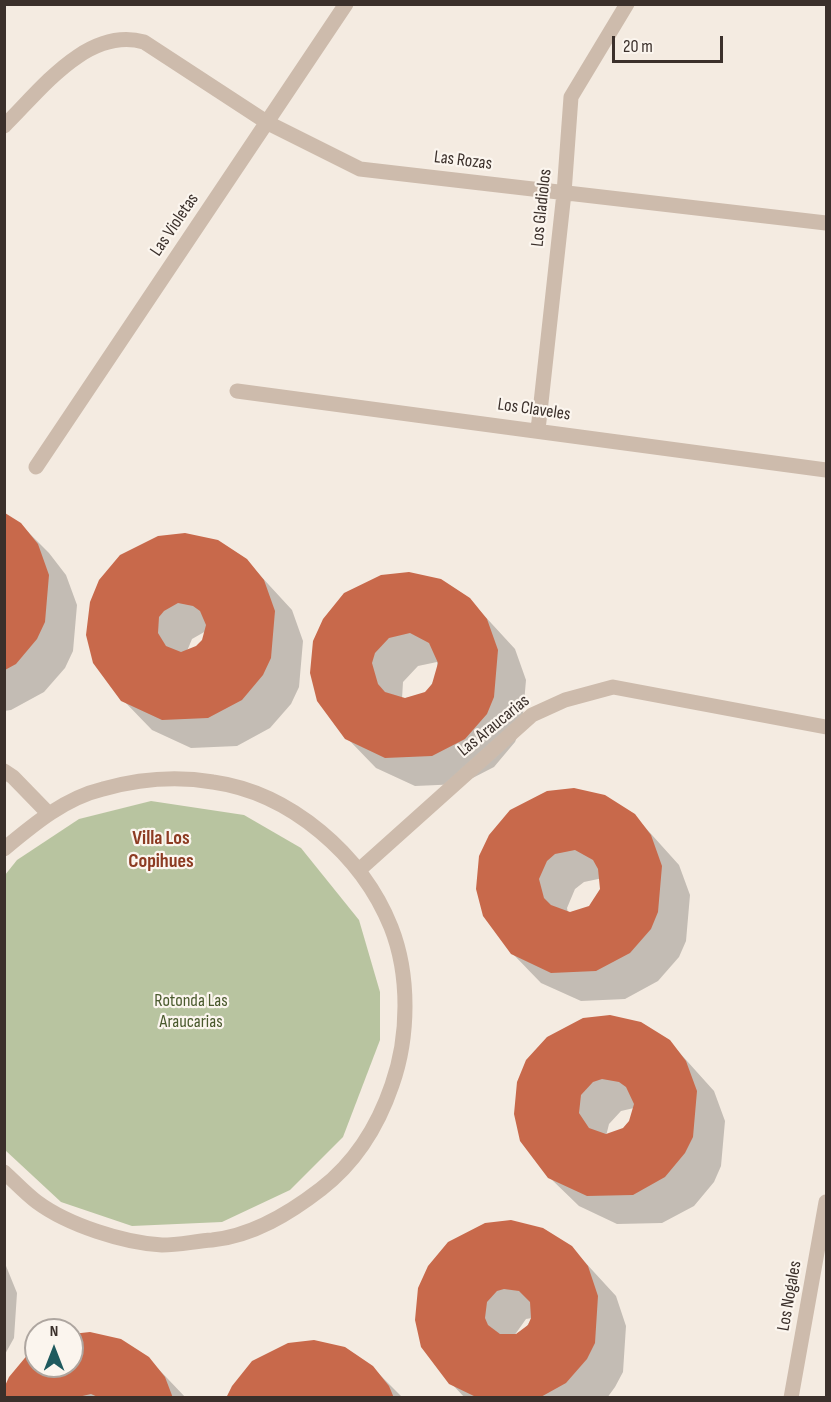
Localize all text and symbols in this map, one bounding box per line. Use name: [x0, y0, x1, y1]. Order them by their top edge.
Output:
scale bar: [615, 24, 726, 62]
text: 20 m: [623, 36, 653, 57]
street label: Las Rozas: [433, 147, 493, 175]
street label: Los Gladiolos: [527, 168, 557, 248]
street label: Las Violetas: [146, 189, 204, 261]
street label: Los Claveles: [496, 394, 572, 426]
street label: Las Araucarias: [454, 691, 534, 761]
district label: Villa Los Copihues: [128, 827, 194, 874]
park label: Rotonda Las Araucarias: [154, 990, 228, 1032]
street label: Los Nogales: [773, 1259, 807, 1333]
north arrow: [24, 1318, 84, 1378]
text: N: [50, 1322, 58, 1341]

